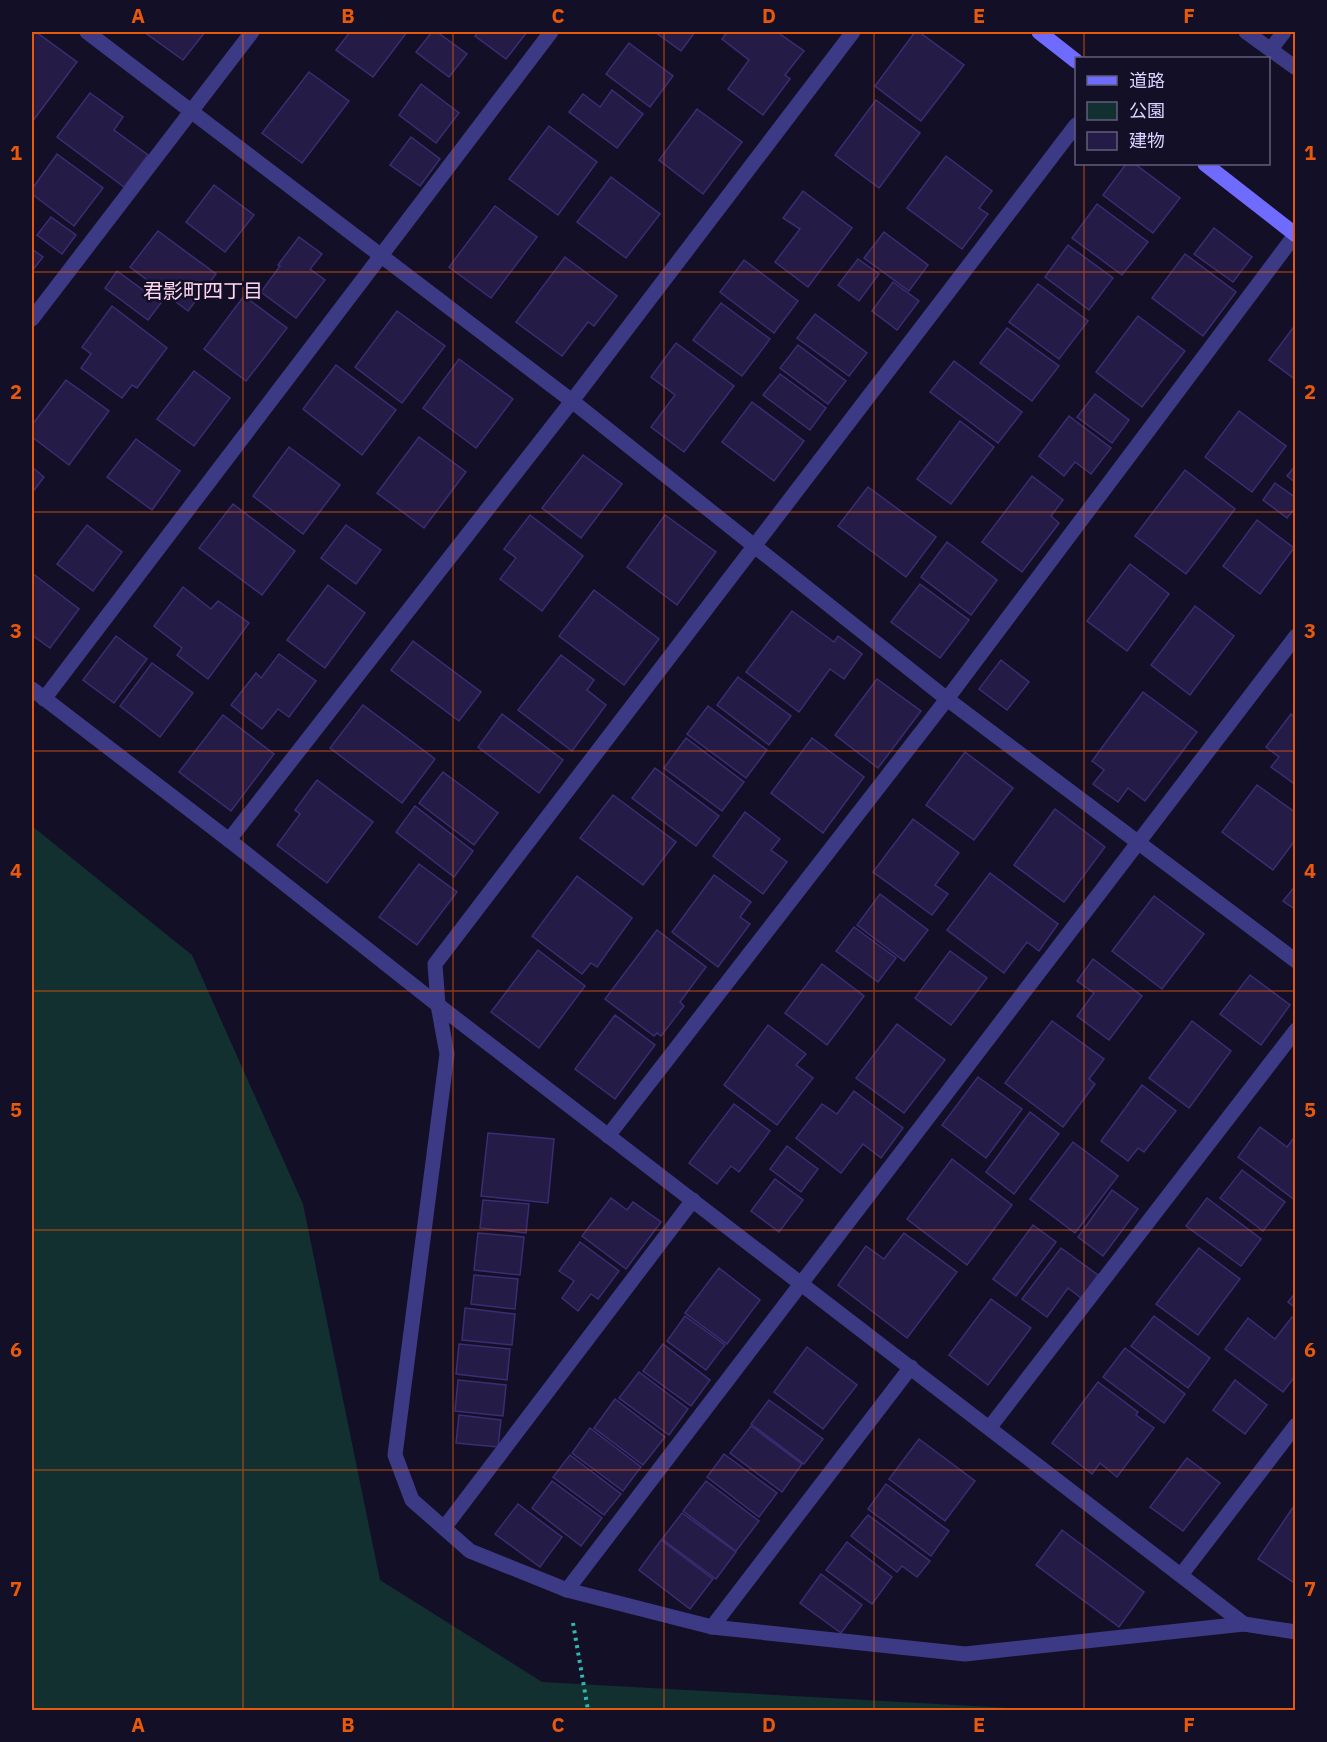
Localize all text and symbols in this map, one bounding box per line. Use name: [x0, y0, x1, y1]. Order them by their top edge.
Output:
text: A: [131, 2, 145, 29]
text: B: [341, 2, 355, 29]
text: C: [551, 2, 565, 29]
text: D: [762, 2, 776, 29]
text: E: [973, 2, 985, 29]
text: F: [1183, 2, 1195, 29]
legend: [1075, 57, 1270, 165]
text: 道路: [1129, 69, 1165, 92]
text: 公園: [1129, 99, 1165, 122]
text: 建物: [1129, 129, 1165, 152]
text: 1: [10, 139, 22, 166]
text: 1: [1304, 139, 1316, 166]
district label: 君影町四丁目: [143, 277, 263, 304]
text: 2: [10, 378, 22, 405]
text: 2: [1304, 378, 1316, 405]
text: 3: [10, 617, 22, 644]
text: 3: [1304, 617, 1316, 644]
text: 4: [10, 857, 22, 884]
text: 4: [1304, 857, 1316, 884]
text: 5: [10, 1096, 22, 1123]
text: 5: [1304, 1096, 1316, 1123]
text: 6: [10, 1336, 22, 1363]
text: 6: [1304, 1336, 1316, 1363]
text: 7: [10, 1575, 22, 1602]
text: 7: [1304, 1575, 1316, 1602]
text: A: [131, 1711, 145, 1738]
text: B: [341, 1711, 355, 1738]
text: C: [551, 1711, 565, 1738]
text: D: [762, 1711, 776, 1738]
text: E: [973, 1711, 985, 1738]
text: F: [1183, 1711, 1195, 1738]

